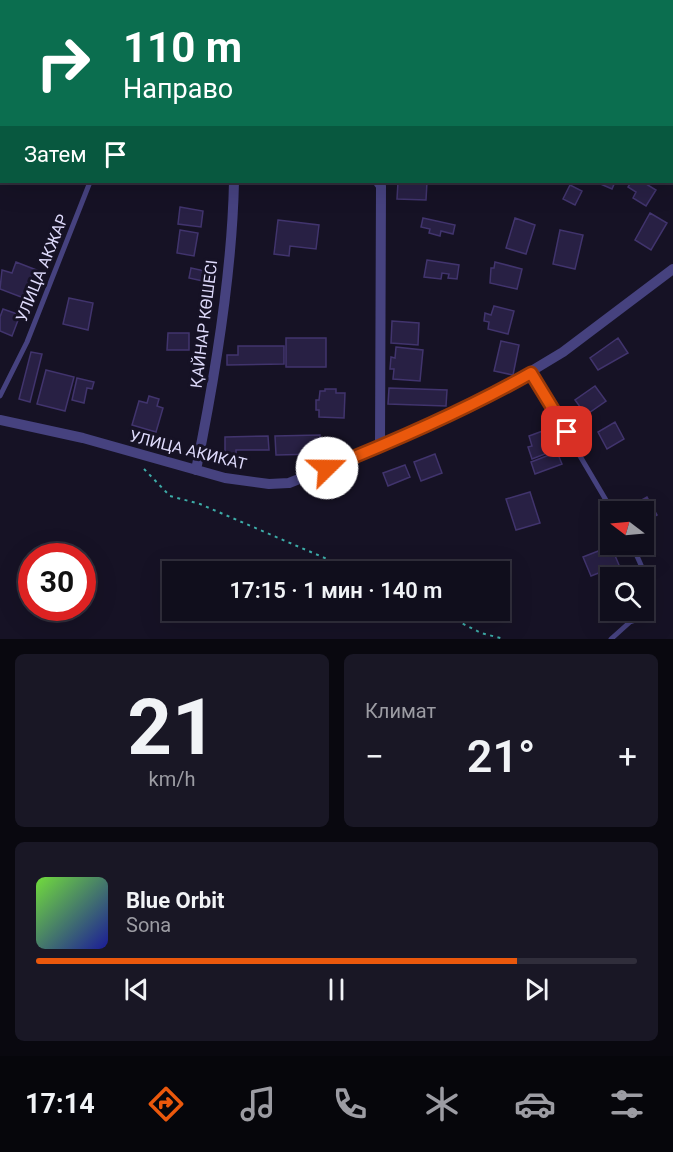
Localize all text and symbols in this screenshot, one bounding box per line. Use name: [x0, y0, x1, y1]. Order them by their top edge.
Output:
text: 110 m: [123, 23, 242, 72]
icon: right: [24, 24, 102, 102]
text: Направо: [123, 73, 233, 105]
icon: arrive: [99, 138, 132, 171]
text: Затем: [24, 142, 87, 167]
street label: УЛИЦА АКЖАР: [12, 211, 72, 325]
street label: ҚАЙНАР КӨШЕСІ: [187, 259, 221, 389]
pin: [541, 406, 592, 457]
icon: arrive: [550, 415, 583, 448]
street label: УЛИЦА АКИКАТ: [127, 426, 249, 474]
position arrow: [295, 436, 359, 500]
north arrow: [600, 501, 654, 555]
map controls: [600, 501, 654, 621]
speed limit sign: 30: [18, 543, 96, 621]
button: search: [600, 567, 654, 621]
text: 17:15 · 1 мин · 140 m: [230, 578, 442, 603]
text: 21: [127, 682, 217, 773]
text: Климат: [365, 699, 436, 723]
text: 21°: [467, 730, 535, 783]
text: −: [365, 737, 384, 776]
text: +: [618, 737, 637, 776]
text: km/h: [149, 767, 195, 791]
text: Blue Orbit: [126, 888, 224, 913]
text: Sona: [126, 913, 171, 937]
icon: previous: [120, 973, 153, 1006]
icon: pause: [320, 973, 353, 1006]
icon: next: [520, 973, 553, 1006]
icon: directions: [145, 1083, 187, 1125]
icon: music: [237, 1083, 279, 1125]
icon: phone: [329, 1083, 371, 1125]
icon: climate: [421, 1083, 463, 1125]
icon: car: [514, 1083, 556, 1125]
icon: filters: [606, 1083, 648, 1125]
text: 17:14: [25, 1088, 95, 1120]

